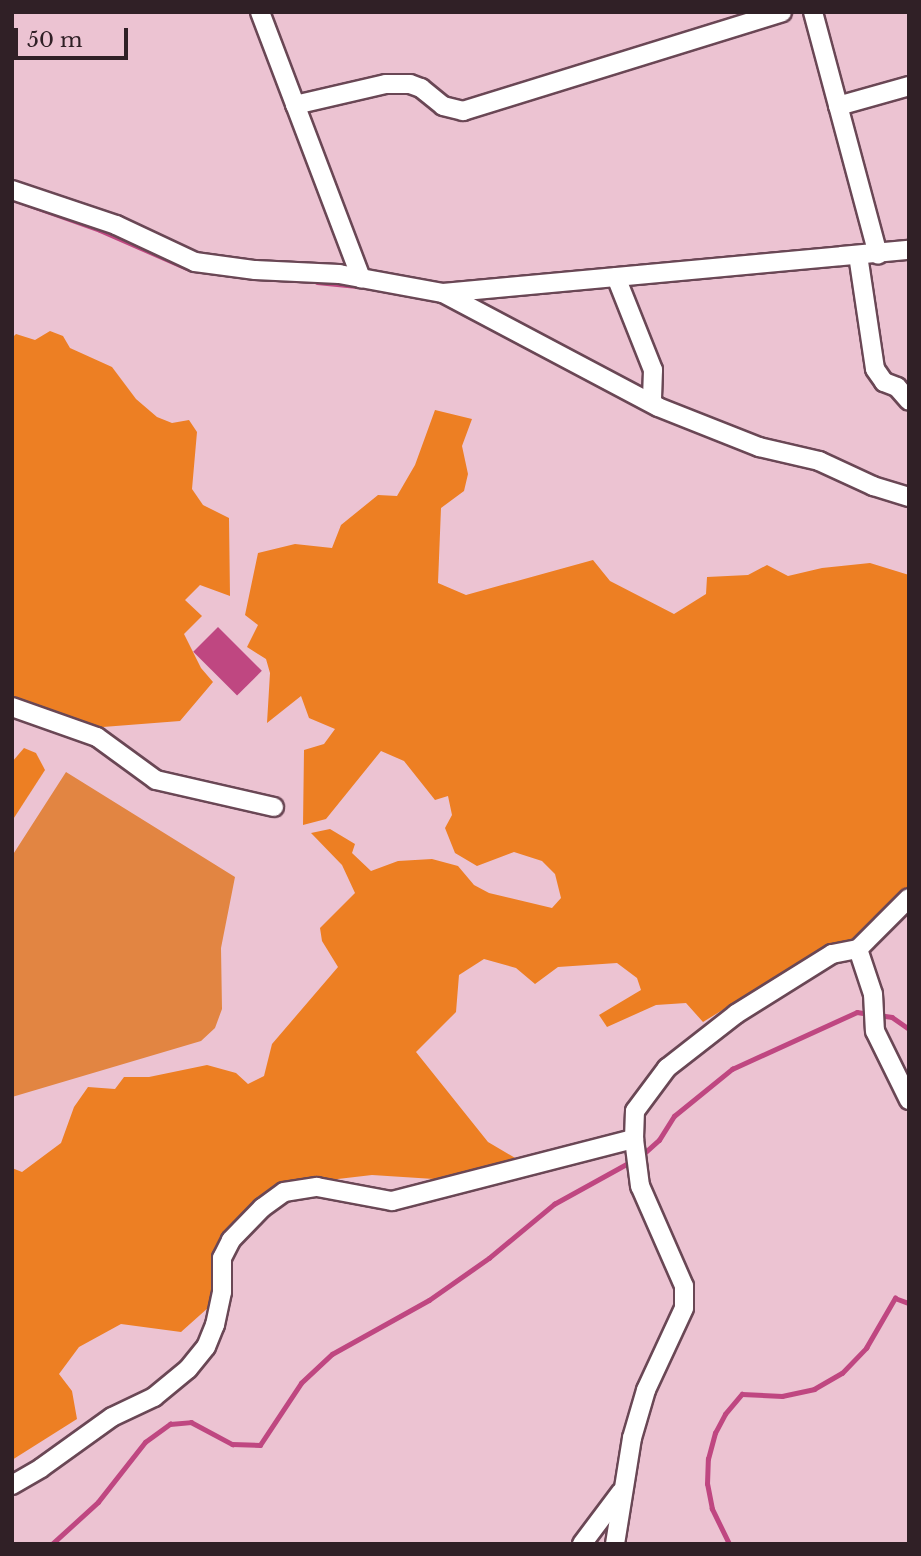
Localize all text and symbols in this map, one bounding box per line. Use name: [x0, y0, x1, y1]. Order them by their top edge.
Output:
scale bar: [18, 14, 131, 58]
text: 50 m: [27, 27, 82, 53]

